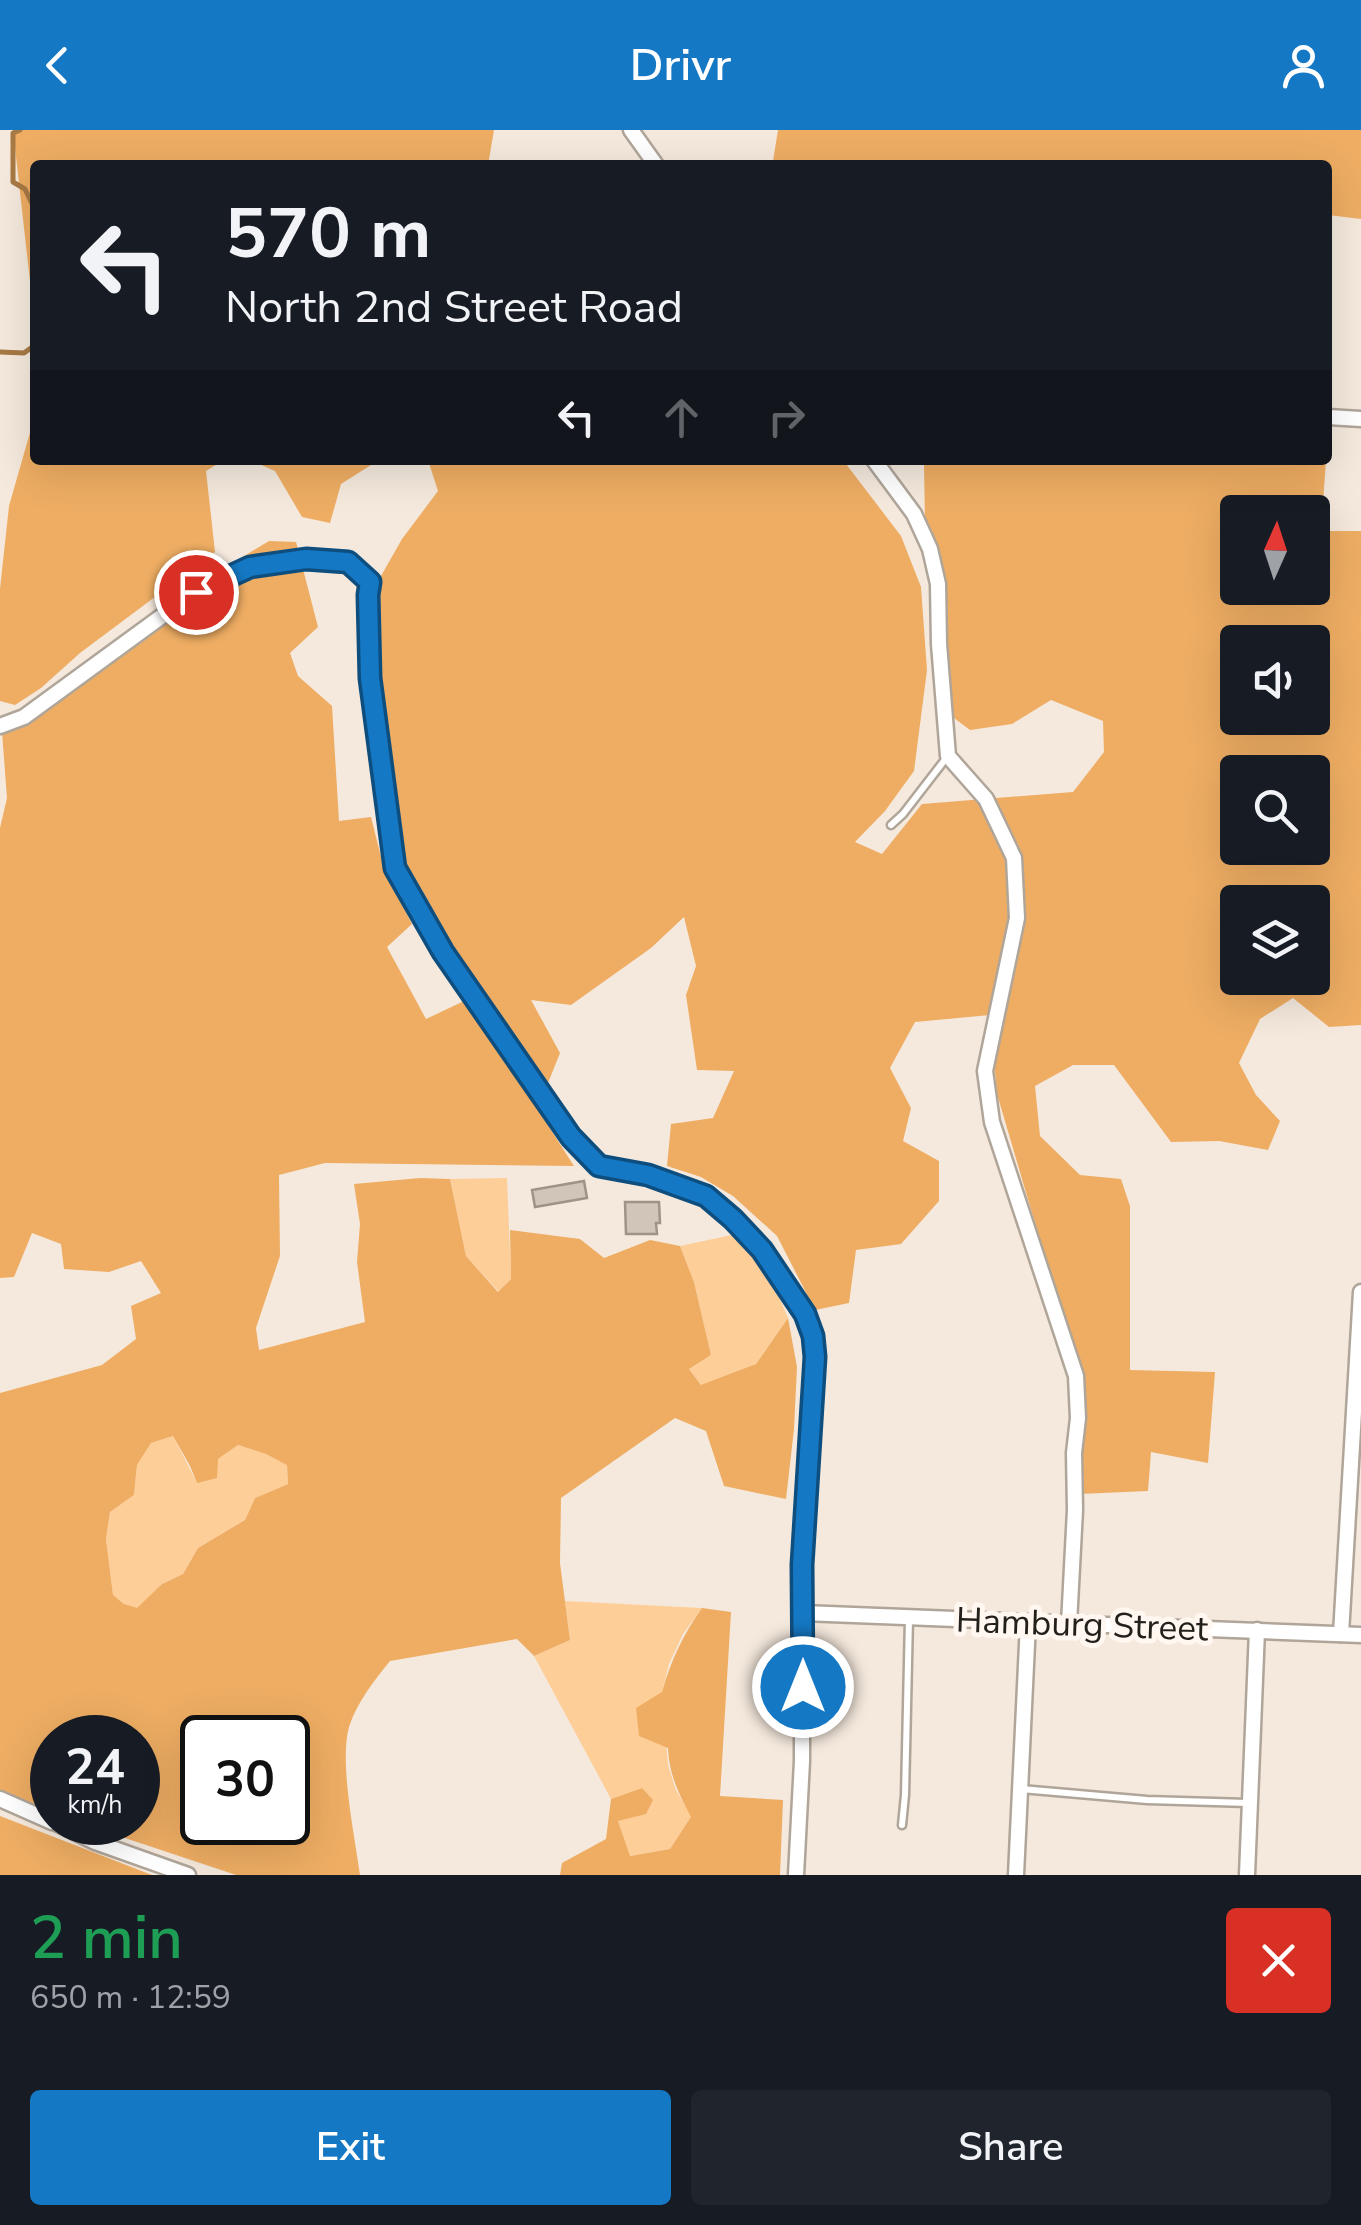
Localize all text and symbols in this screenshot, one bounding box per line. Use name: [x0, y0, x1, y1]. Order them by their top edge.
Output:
text: Drivr: [630, 35, 731, 96]
icon: back: [30, 38, 85, 93]
icon: person: [1276, 38, 1331, 93]
text: 570 m: [225, 186, 431, 282]
icon: left: [60, 200, 190, 330]
text: North 2nd Street Road: [225, 277, 683, 338]
icon: left: [549, 390, 604, 445]
icon: ahead: [654, 390, 709, 445]
icon: right: [759, 390, 814, 445]
north arrow: [1220, 495, 1330, 605]
map controls: [1220, 495, 1330, 995]
pin: [154, 550, 239, 635]
icon: arrive: [169, 565, 224, 620]
button: sound: [1220, 625, 1330, 735]
button: search: [1220, 755, 1330, 865]
button: layers: [1220, 885, 1330, 995]
street label: Hamburg Street: [955, 1597, 1210, 1652]
position arrow: [751, 1635, 855, 1739]
speed limit sign: 30: [180, 1715, 310, 1845]
text: 24: [65, 1733, 125, 1802]
text: km/h: [67, 1788, 123, 1822]
text: 2 min: [30, 1897, 183, 1979]
button: close: [1226, 1908, 1331, 2013]
text: 650 m · 12:59: [30, 1976, 231, 2019]
button: Exit: [30, 2090, 671, 2205]
button: Share: [691, 2090, 1331, 2205]

